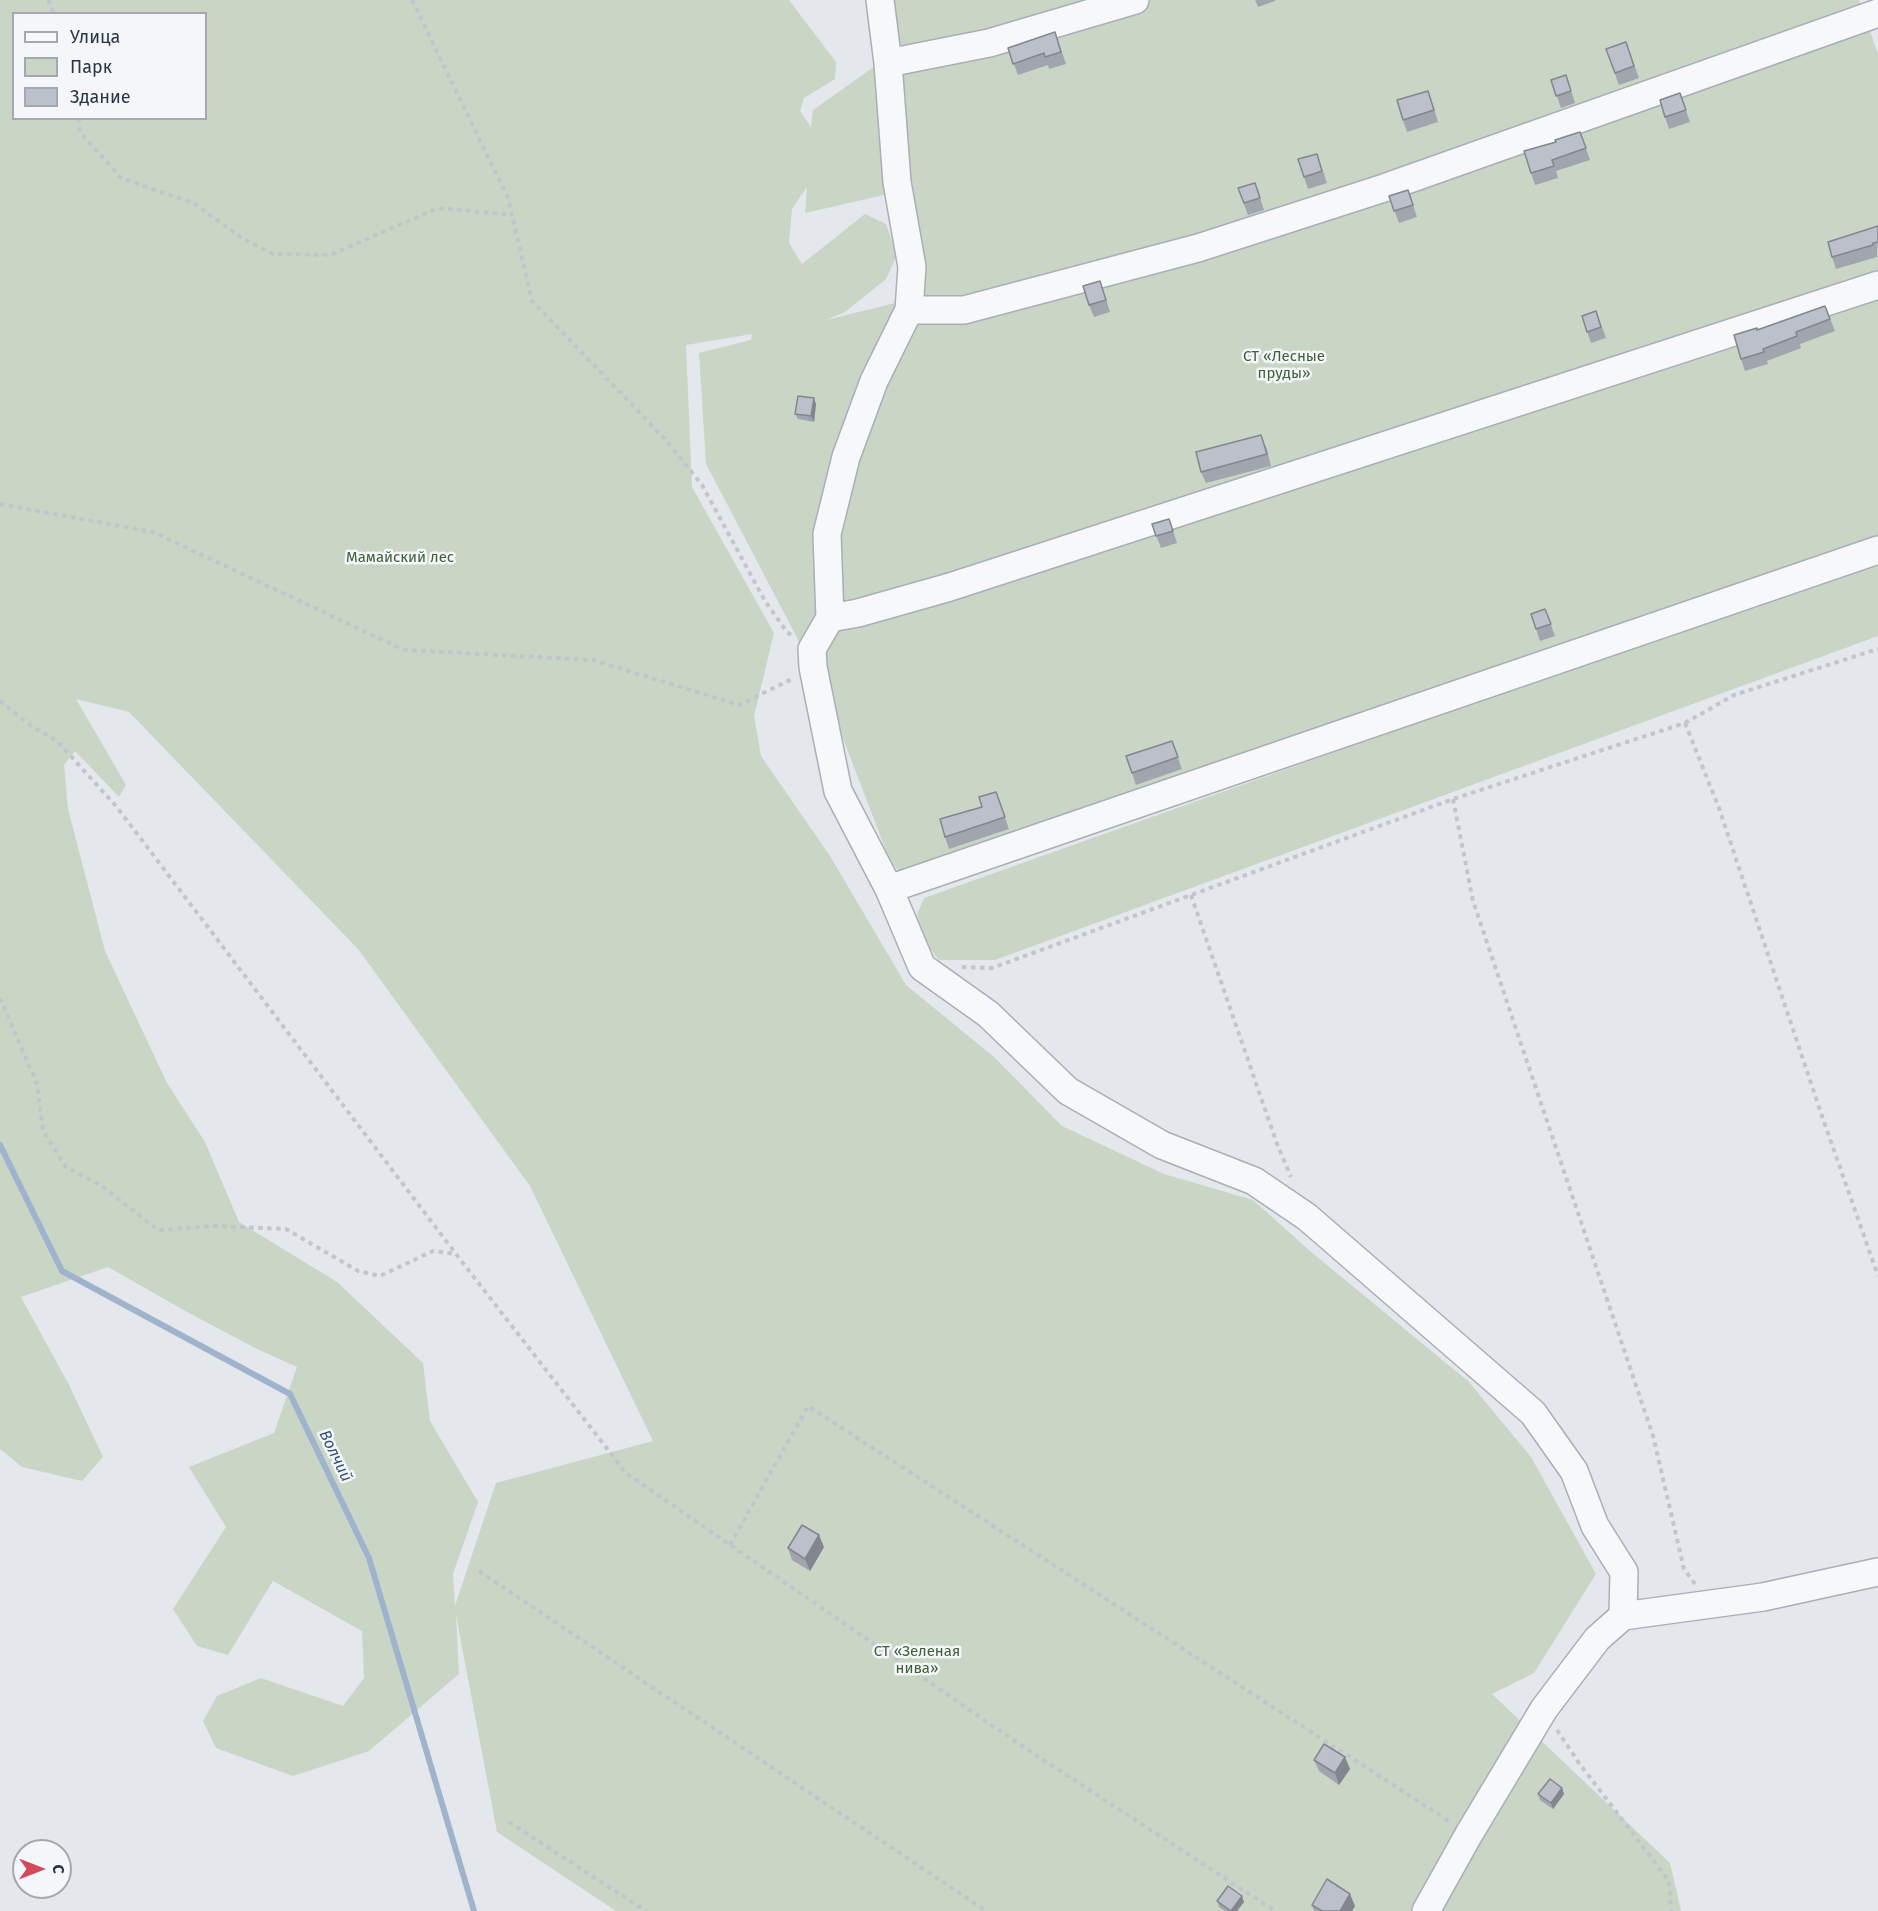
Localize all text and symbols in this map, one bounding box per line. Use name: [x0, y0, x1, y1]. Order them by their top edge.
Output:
legend: [12, 12, 207, 120]
text: Улица: [70, 26, 120, 48]
text: Парк: [70, 56, 112, 78]
text: Здание: [70, 86, 131, 108]
park label: СТ «Лесные пруды»: [1243, 348, 1325, 383]
park label: Мамайский лес: [346, 549, 454, 567]
water label: Волчий: [314, 1427, 356, 1485]
park label: СТ «Зеленая нива»: [874, 1643, 960, 1678]
north arrow: [12, 1839, 72, 1899]
text: С: [49, 1864, 68, 1874]

